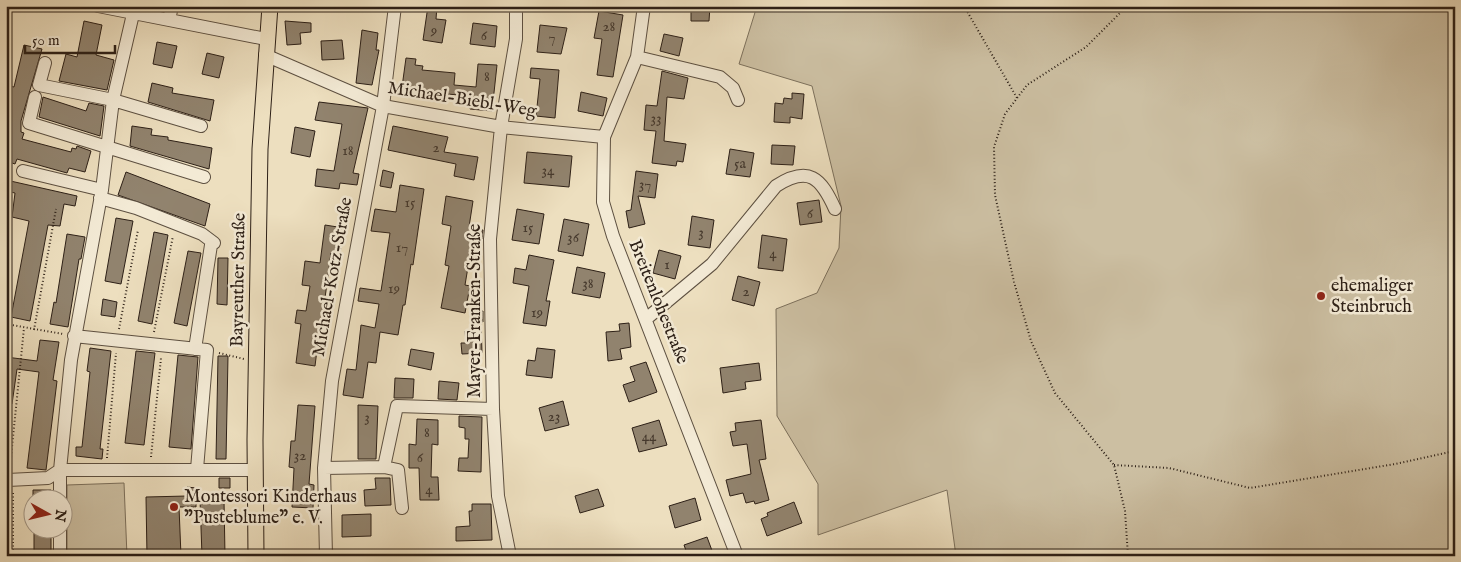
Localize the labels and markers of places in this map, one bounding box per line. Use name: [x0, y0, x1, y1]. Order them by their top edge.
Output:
place label: ehemaliger Steinbruch: [1331, 275, 1414, 319]
marker: ehemaliger Steinbruch: [1315, 290, 1327, 302]
place label: Montessori Kinderhaus "Pusteblume" e. V.: [184, 486, 357, 530]
marker: Montessori Kinderhaus "Pusteblume" e. V.: [168, 501, 180, 513]

